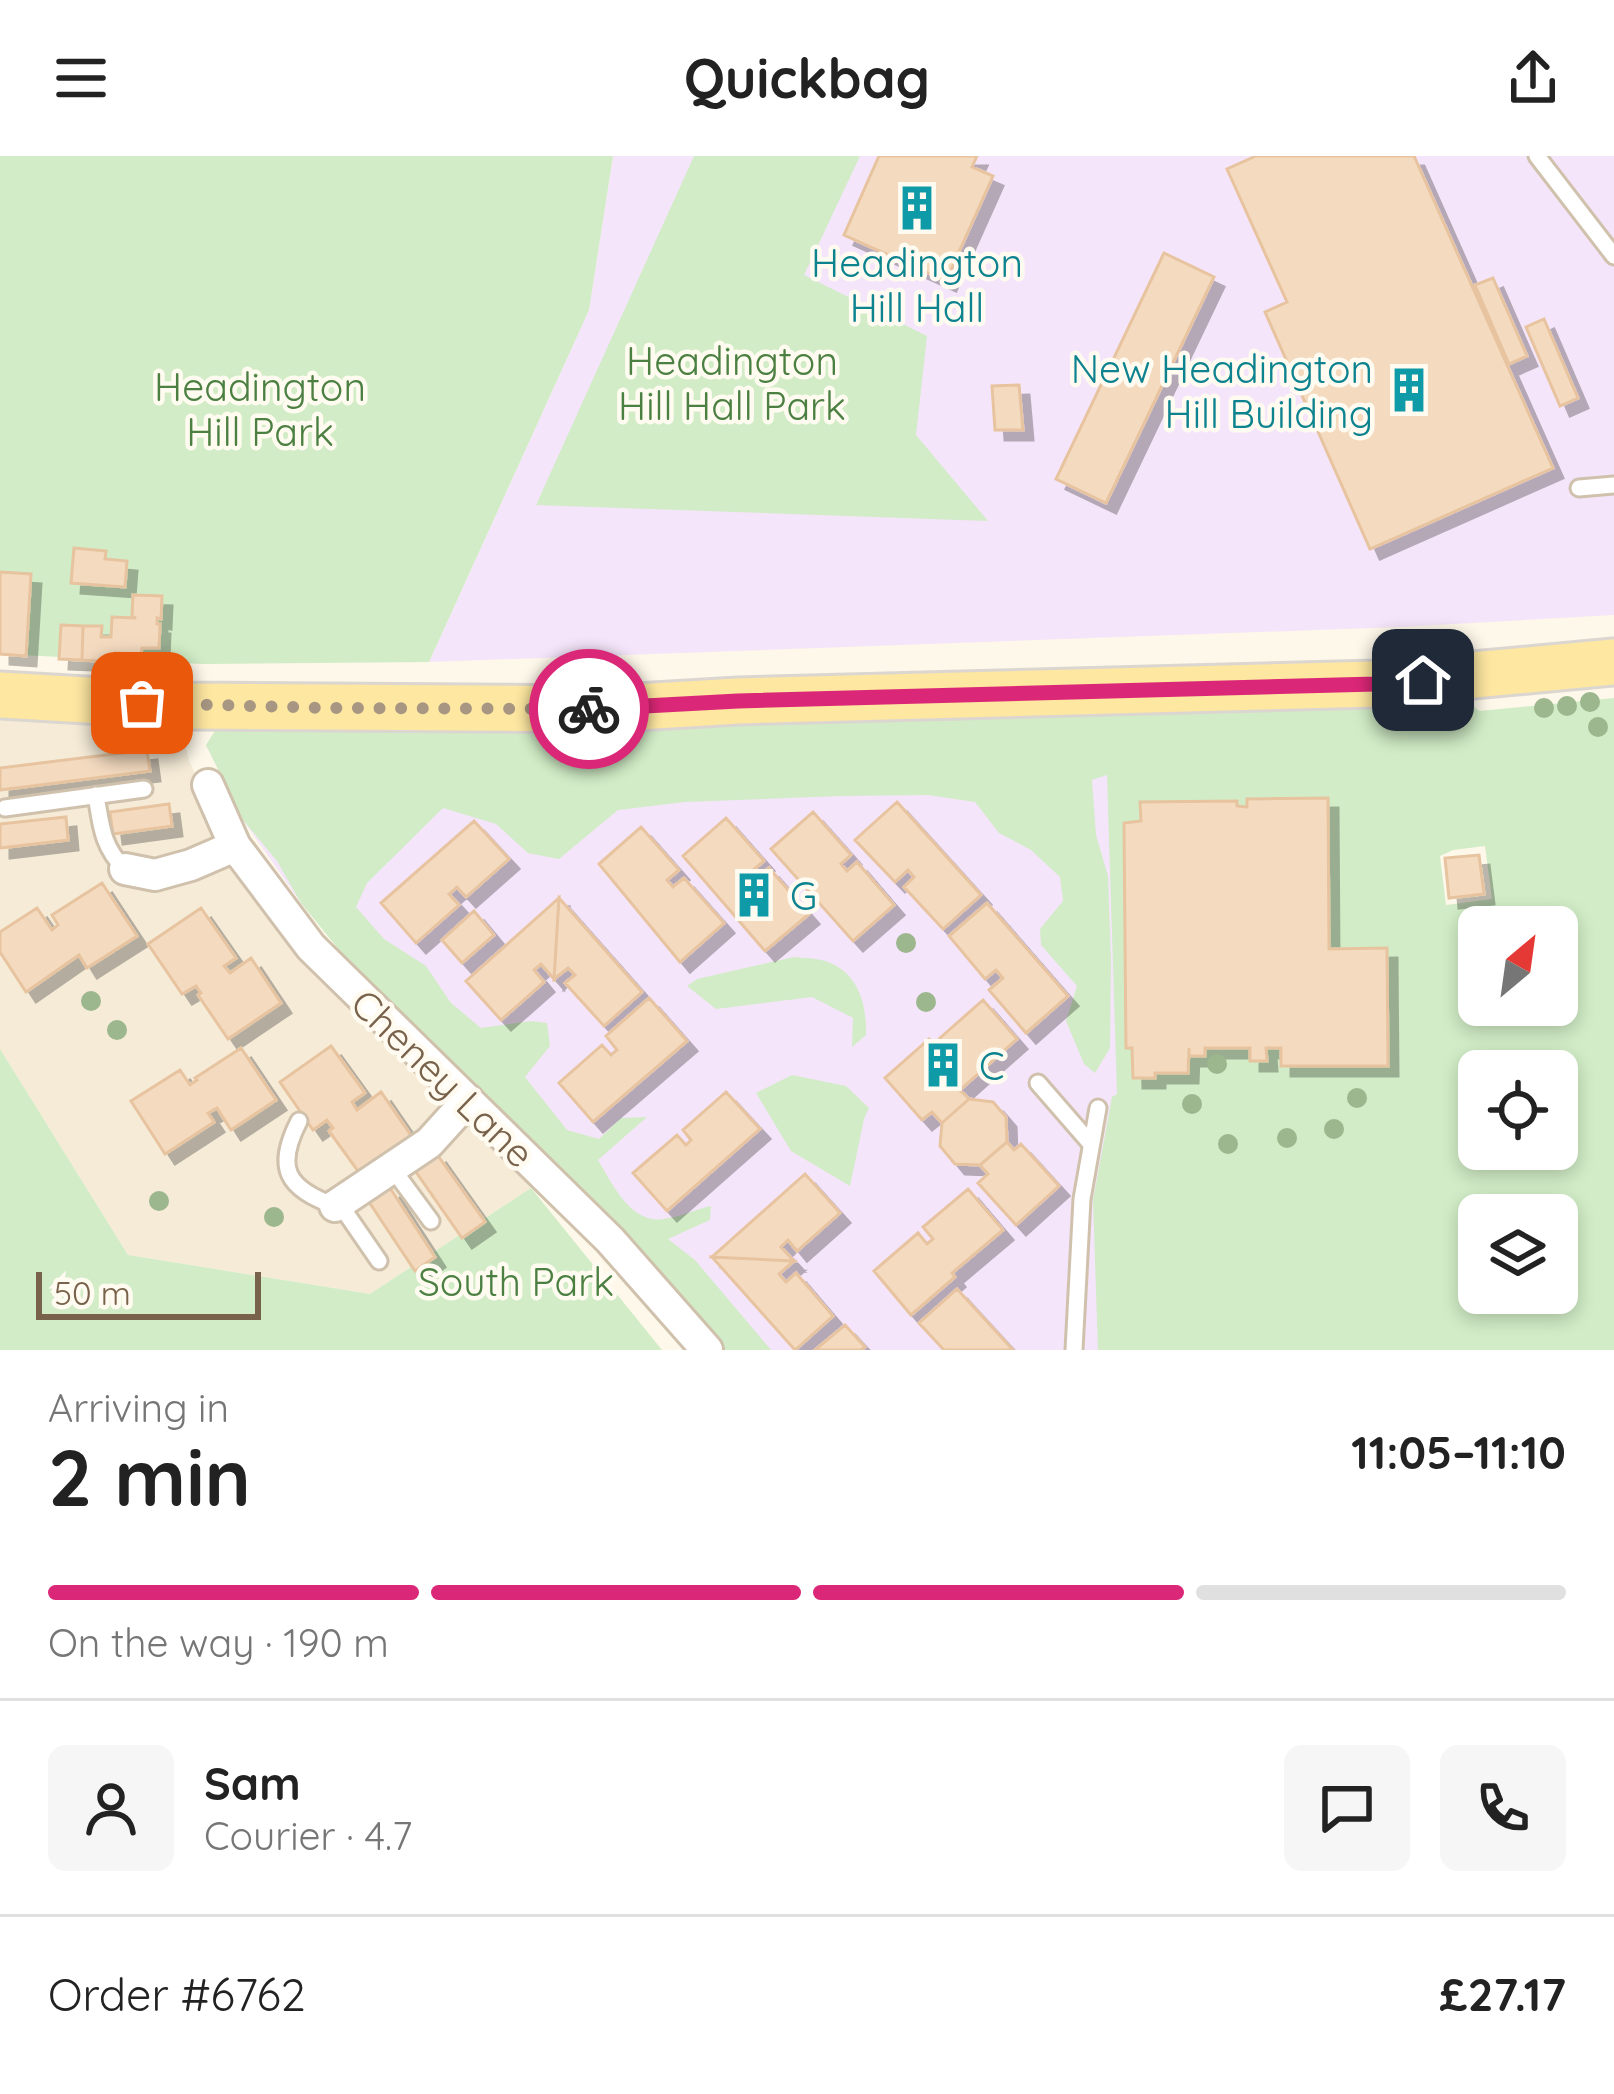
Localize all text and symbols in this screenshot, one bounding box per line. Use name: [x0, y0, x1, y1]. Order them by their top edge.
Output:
text: Quickbag: [684, 44, 930, 112]
icon: menu: [48, 45, 114, 111]
icon: share: [1500, 45, 1566, 111]
building icon: Headington Hill Hall: [892, 183, 942, 233]
place label: Headington Hill Hall: [811, 238, 1023, 332]
park label: Headington Hill Hall Park: [618, 336, 846, 430]
place label: New Headington Hill Building: [1071, 344, 1373, 438]
park label: Headington Hill Park: [154, 362, 366, 456]
building icon: New Headington Hill Building: [1384, 365, 1434, 415]
pin: [1372, 629, 1474, 731]
icon: home: [1390, 647, 1456, 713]
courier: [529, 649, 649, 769]
pin: [91, 652, 193, 754]
icon: bag: [109, 670, 175, 736]
icon: bike: [556, 676, 622, 742]
building icon: G: [729, 870, 779, 920]
place label: G: [790, 871, 817, 920]
north arrow: [1458, 906, 1578, 1026]
map controls: [1458, 906, 1578, 1314]
street label: Cheney Lane: [341, 978, 545, 1178]
building icon: C: [918, 1040, 968, 1090]
place label: C: [979, 1041, 1004, 1090]
button: locate: [1458, 1050, 1578, 1170]
button: layers: [1458, 1194, 1578, 1314]
park label: South Park: [418, 1257, 614, 1306]
scale bar: [36, 1266, 261, 1319]
text: 50 m: [54, 1272, 131, 1313]
text: Arriving in: [48, 1383, 229, 1432]
text: 11:05–11:10: [1351, 1424, 1566, 1480]
text: 2 min: [48, 1428, 251, 1526]
text: On the way · 190 m: [48, 1618, 389, 1667]
button: person: [48, 1745, 174, 1871]
button: chat: [1284, 1745, 1410, 1871]
button: phone: [1440, 1745, 1566, 1871]
text: Sam: [204, 1755, 301, 1811]
text: Courier · 4.7: [204, 1811, 412, 1860]
text: Order #6762: [48, 1966, 306, 2022]
text: £27.17: [1440, 1966, 1566, 2022]

